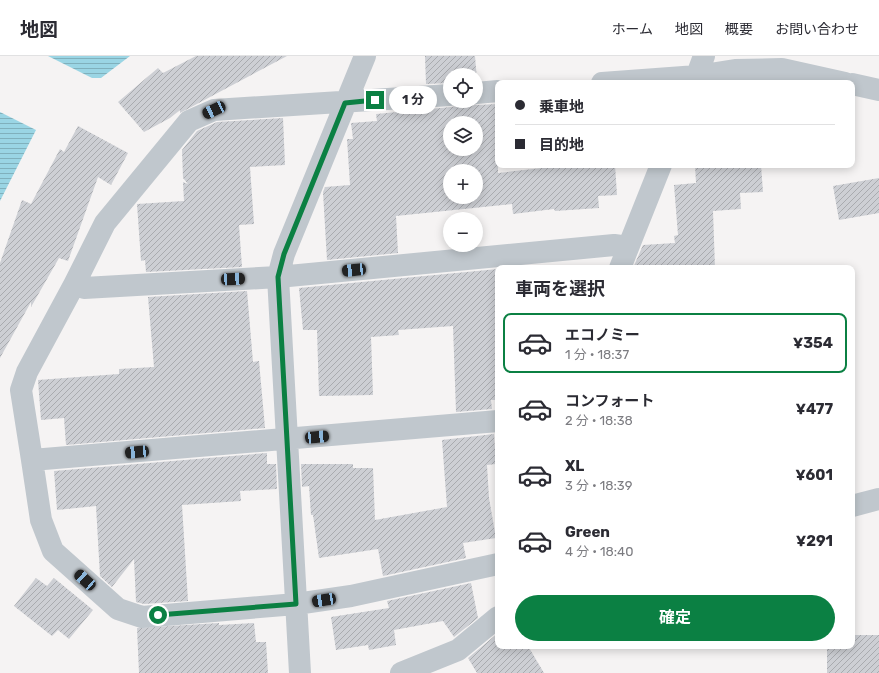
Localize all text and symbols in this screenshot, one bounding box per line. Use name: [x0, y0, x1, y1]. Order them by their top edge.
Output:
text: 地図: [20, 18, 58, 41]
text: ホーム: [611, 21, 653, 38]
text: 地図: [675, 21, 703, 38]
text: 概要: [725, 21, 753, 38]
text: お問い合わせ: [775, 21, 859, 38]
map controls: [443, 68, 483, 252]
button: locate: [443, 68, 483, 108]
callout: 1 分: [389, 86, 437, 114]
route end: [366, 91, 384, 109]
text: 1 分: [402, 92, 424, 107]
text: 乗車地: [539, 98, 584, 116]
car: [201, 99, 227, 121]
button: layers: [443, 116, 483, 156]
text: 目的地: [539, 136, 584, 154]
button: +: [443, 164, 483, 204]
button: −: [443, 212, 483, 252]
car: [341, 263, 367, 277]
car: [221, 272, 245, 286]
text: 車両を選択: [515, 278, 605, 300]
icon: car: [517, 325, 553, 361]
text: エコノミー: [565, 326, 640, 344]
text: ¥354: [793, 334, 833, 352]
text: 1 分 · 18:37: [565, 347, 629, 362]
icon: car: [517, 391, 553, 427]
text: コンフォート: [565, 392, 655, 410]
text: ¥477: [796, 400, 833, 418]
text: 2 分 · 18:38: [565, 413, 633, 428]
car: [305, 430, 329, 444]
car: [125, 445, 149, 459]
icon: car: [517, 457, 553, 493]
text: XL: [565, 457, 584, 475]
text: ¥601: [795, 466, 833, 484]
text: 3 分 · 18:39: [565, 478, 632, 493]
icon: car: [517, 523, 553, 559]
text: Green: [565, 523, 610, 541]
text: ¥291: [796, 532, 833, 550]
text: 4 分 · 18:40: [565, 544, 633, 559]
car: [72, 568, 98, 592]
car: [311, 592, 337, 608]
button: 確定: [515, 595, 835, 641]
route start: [149, 606, 167, 624]

